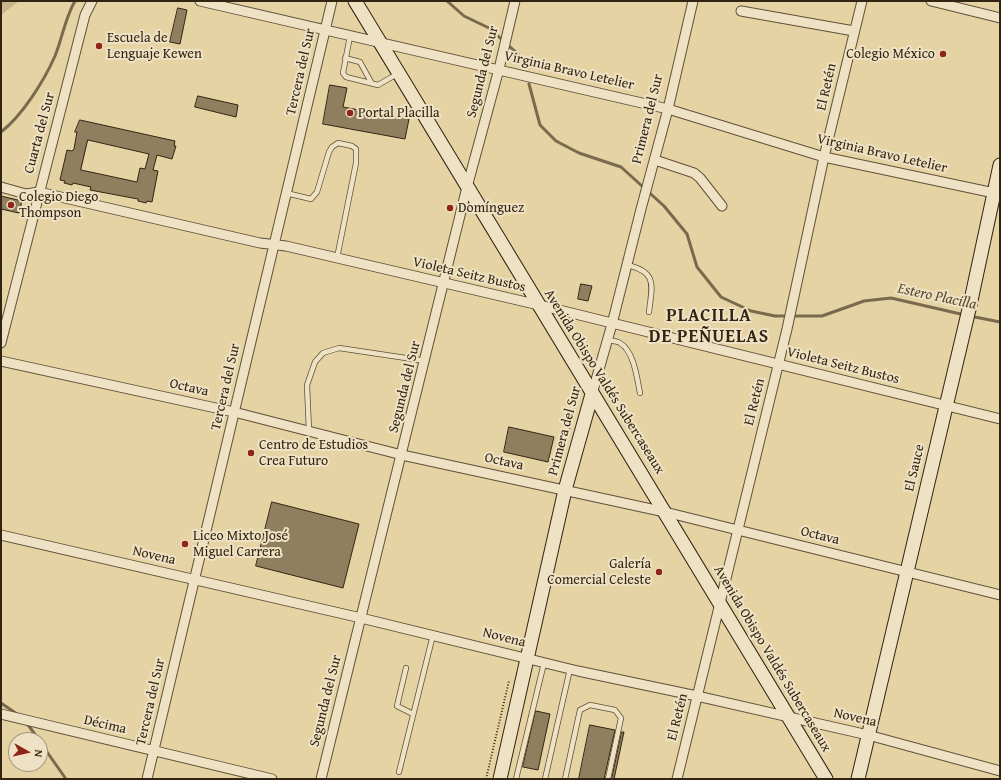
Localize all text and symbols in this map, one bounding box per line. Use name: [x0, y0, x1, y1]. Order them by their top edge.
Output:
street label: Segunda del Sur: [463, 24, 503, 120]
street label: Tercera del Sur: [283, 27, 319, 117]
place label: Escuela de Lenguaje Kewen: [107, 30, 202, 62]
marker: Escuela de Lenguaje Kewen: [94, 41, 104, 51]
place label: Colegio México: [846, 46, 935, 62]
street label: Virginia Bravo Letelier: [502, 48, 636, 94]
marker: Colegio México: [938, 49, 948, 59]
street label: El Retén: [813, 62, 841, 112]
street label: Primera del Sur: [629, 72, 667, 166]
street label: Cuarta del Sur: [21, 91, 59, 175]
place label: Portal Placilla: [358, 105, 440, 121]
marker: Portal Placilla: [345, 108, 355, 118]
street label: Virginia Bravo Letelier: [815, 131, 949, 177]
place label: Colegio Diego Thompson: [19, 189, 98, 222]
marker: Colegio Diego Thompson: [6, 200, 16, 210]
place label: Domínguez: [458, 200, 524, 216]
marker: Domínguez: [445, 203, 455, 213]
street label: Violeta Seitz Bustos: [411, 254, 527, 296]
water label: Estero Placilla: [896, 280, 978, 314]
street label: Avenida Obispo Valdés Subercaseaux: [540, 287, 668, 477]
district label: PLACILLA DE PEÑUELAS: [649, 305, 769, 348]
street label: Segunda del Sur: [385, 339, 425, 435]
street label: Tercera del Sur: [208, 342, 244, 432]
street label: Violeta Seitz Bustos: [785, 344, 901, 388]
street label: Octava: [168, 375, 210, 401]
street label: El Retén: [741, 377, 769, 427]
street label: Primera del Sur: [545, 384, 585, 478]
place label: Centro de Estudios Crea Futuro: [259, 437, 368, 470]
street label: El Sauce: [901, 443, 929, 493]
marker: Centro de Estudios Crea Futuro: [246, 448, 256, 458]
street label: Octava: [483, 450, 525, 474]
street label: Octava: [799, 523, 841, 549]
place label: Liceo Mixto José Miguel Carrera: [193, 528, 288, 560]
marker: Liceo Mixto José Miguel Carrera: [180, 539, 190, 549]
street label: Novena: [131, 543, 177, 569]
place label: Galería Comercial Celeste: [547, 556, 651, 588]
street label: Avenida Obispo Valdés Subercaseaux: [710, 563, 834, 755]
marker: Galería Comercial Celeste: [654, 567, 664, 577]
street label: Novena: [481, 625, 527, 651]
street label: Segunda del Sur: [306, 653, 346, 749]
street label: Tercera del Sur: [133, 657, 169, 747]
street label: El Retén: [664, 692, 692, 742]
street label: Novena: [832, 705, 878, 731]
street label: Décima: [82, 712, 128, 738]
north arrow: [8, 732, 48, 772]
text: N: [30, 749, 47, 758]

